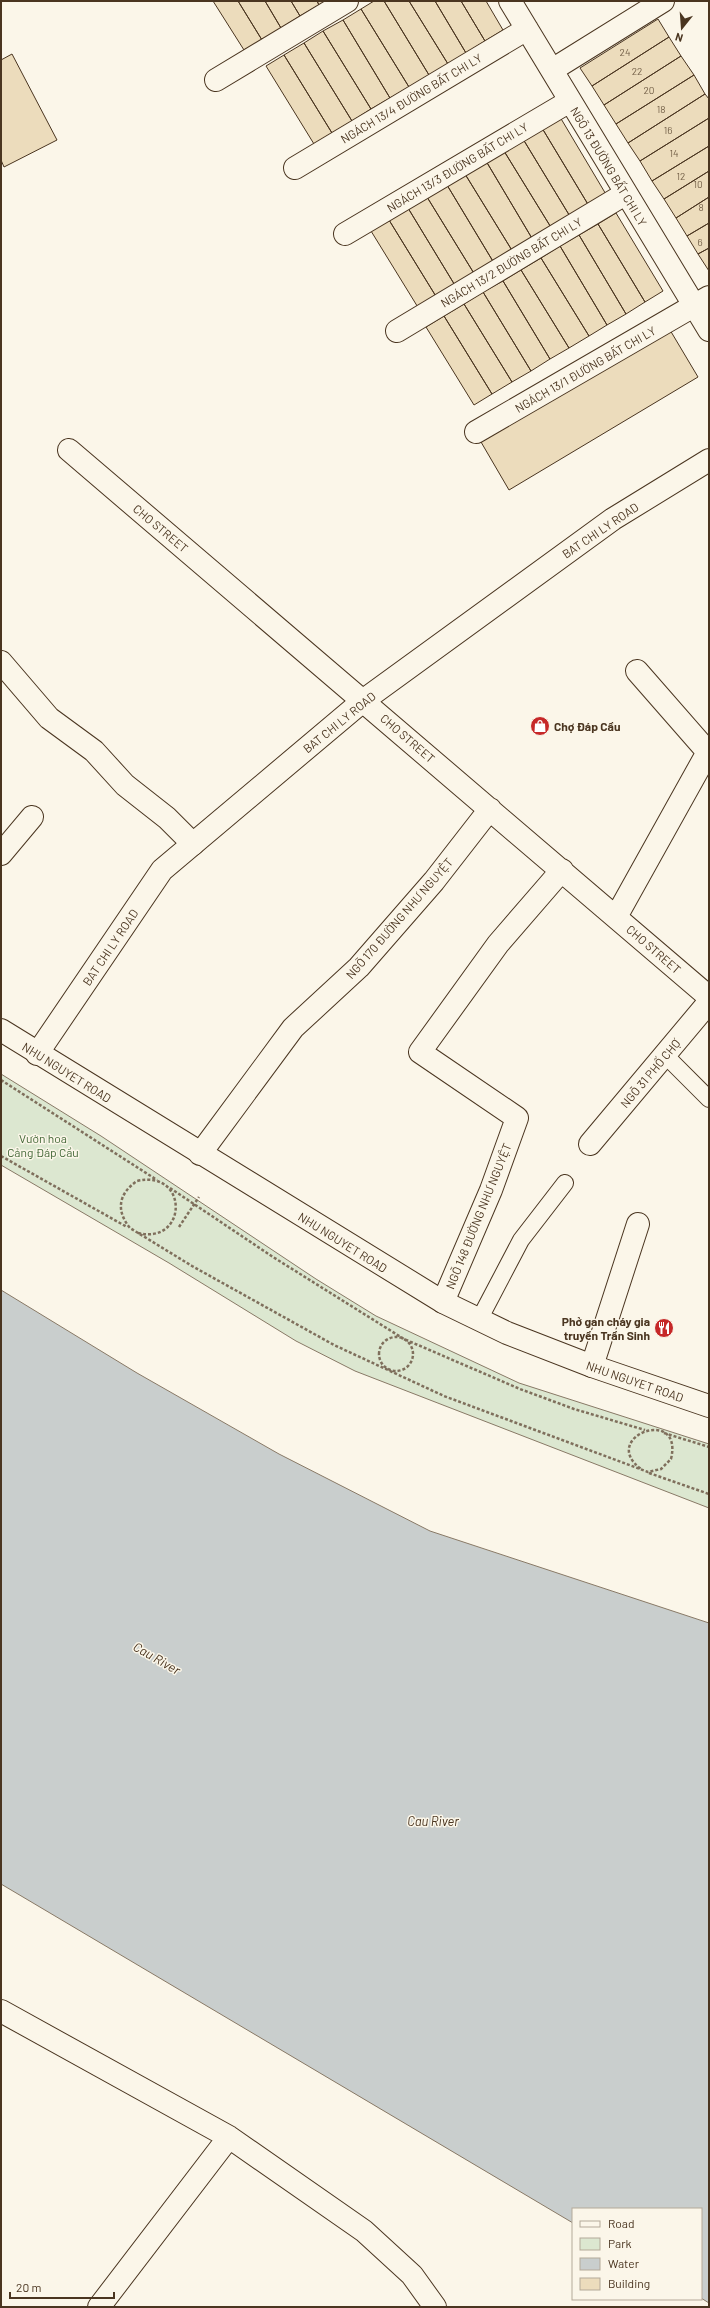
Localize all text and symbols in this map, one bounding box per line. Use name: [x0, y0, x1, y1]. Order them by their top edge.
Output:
north arrow: [662, 8, 702, 48]
text: N: [674, 31, 684, 45]
house number: 24: [620, 46, 630, 58]
street label: NGÁCH 13/4 ĐƯỜNG BẤT CHI LY: [338, 50, 484, 146]
house number: 22: [632, 65, 642, 77]
house number: 20: [643, 84, 655, 96]
house number: 18: [657, 103, 665, 115]
street label: NGÕ 13 ĐƯỜNG BẤT CHI LY: [568, 104, 650, 228]
street label: NGÁCH 13/3 ĐƯỜNG BẤT CHI LY: [384, 119, 530, 215]
house number: 16: [664, 124, 672, 136]
house number: 14: [669, 147, 679, 159]
house number: 12: [677, 170, 685, 182]
house number: 10: [693, 178, 703, 190]
house number: 8: [698, 201, 704, 213]
street label: NGÁCH 13/2 ĐƯỜNG BẤT CHI LY: [438, 214, 584, 310]
house number: 6: [697, 236, 703, 248]
street label: NGÁCH 13/1 ĐƯỜNG BẤT CHI LY: [512, 323, 658, 415]
street label: BAT CHI LY ROAD: [559, 499, 641, 561]
street label: CHO STREET: [131, 501, 191, 555]
street label: BAT CHI LY ROAD: [300, 689, 378, 755]
street label: CHO STREET: [378, 711, 438, 765]
shop icon: Chợ Đáp Cầu: [529, 715, 551, 737]
place label: Chợ Đáp Cầu: [554, 719, 621, 733]
street label: NGÕ 170 ĐƯỜNG NHƯ NGUYỆT: [343, 855, 455, 981]
street label: BAT CHI LY ROAD: [79, 906, 141, 988]
street label: CHO STREET: [624, 922, 684, 976]
street label: NGÕ 31 PHỐ CHỢ: [617, 1035, 683, 1110]
street label: NHU NGUYET ROAD: [20, 1039, 114, 1105]
park label: Vườn hoa Cảng Đáp Cầu: [7, 1131, 79, 1159]
street label: NGÕ 148 ĐƯỜNG NHƯ NGUYỆT: [442, 1141, 514, 1291]
street label: NHU NGUYET ROAD: [296, 1209, 390, 1275]
place label: Phở gan cháy gia truyền Trần Sinh: [562, 1314, 650, 1342]
restaurant icon: Phở gan cháy gia truyền Trần Sinh: [653, 1317, 675, 1339]
street label: NHU NGUYET ROAD: [584, 1358, 686, 1404]
water label: Cau River: [131, 1638, 184, 1678]
water label: Cau River: [407, 1813, 459, 1829]
legend: [572, 2208, 702, 2300]
text: Road: [608, 2216, 635, 2230]
text: Park: [608, 2236, 632, 2250]
text: Water: [608, 2256, 640, 2270]
scale bar: [10, 2274, 114, 2300]
text: Building: [608, 2276, 650, 2290]
text: 20 m: [16, 2280, 42, 2294]

